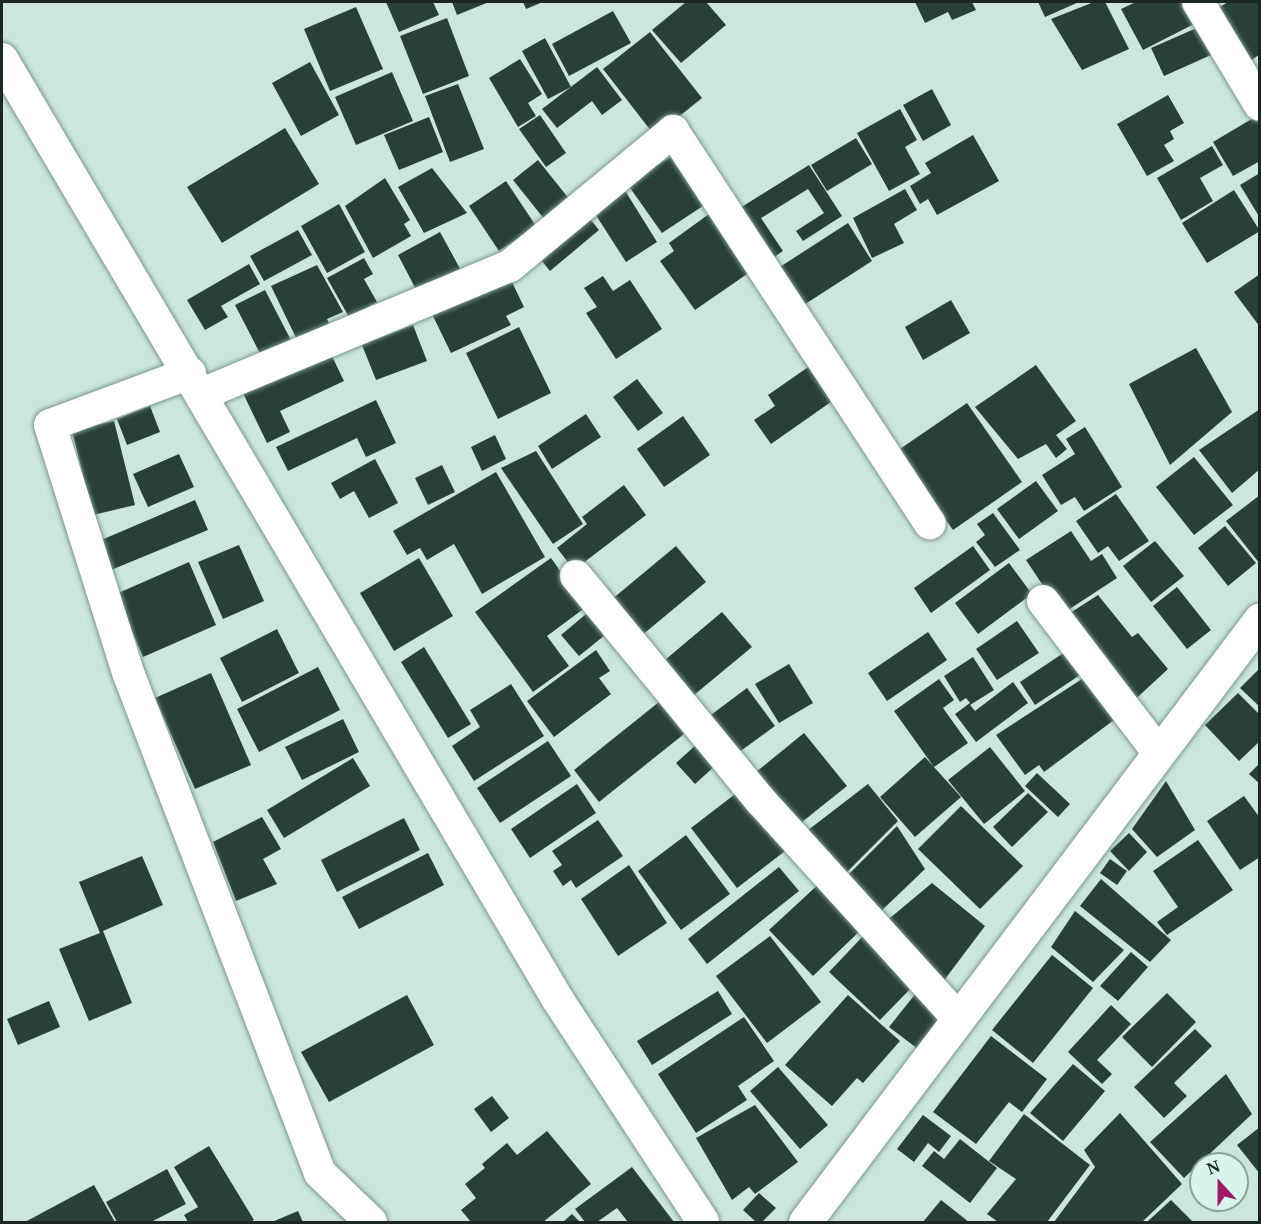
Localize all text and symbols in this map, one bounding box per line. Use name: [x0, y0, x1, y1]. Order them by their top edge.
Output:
north arrow: [1189, 1152, 1249, 1212]
text: N: [1203, 1155, 1223, 1180]

